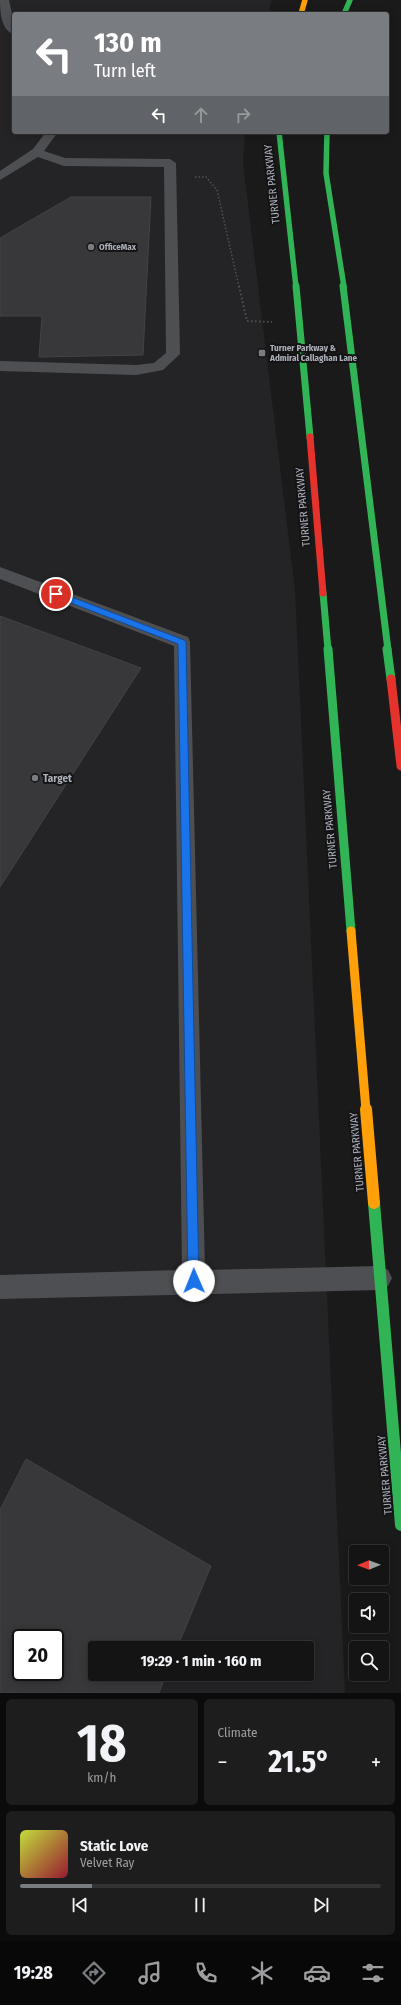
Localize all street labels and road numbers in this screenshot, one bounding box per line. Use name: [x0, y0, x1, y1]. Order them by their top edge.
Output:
street label: TURNER PARKWAY: [261, 143, 283, 224]
street label: TURNER PARKWAY: [293, 466, 313, 547]
street label: TURNER PARKWAY: [320, 788, 340, 869]
street label: TURNER PARKWAY: [347, 1111, 367, 1192]
street label: TURNER PARKWAY: [375, 1434, 395, 1515]

